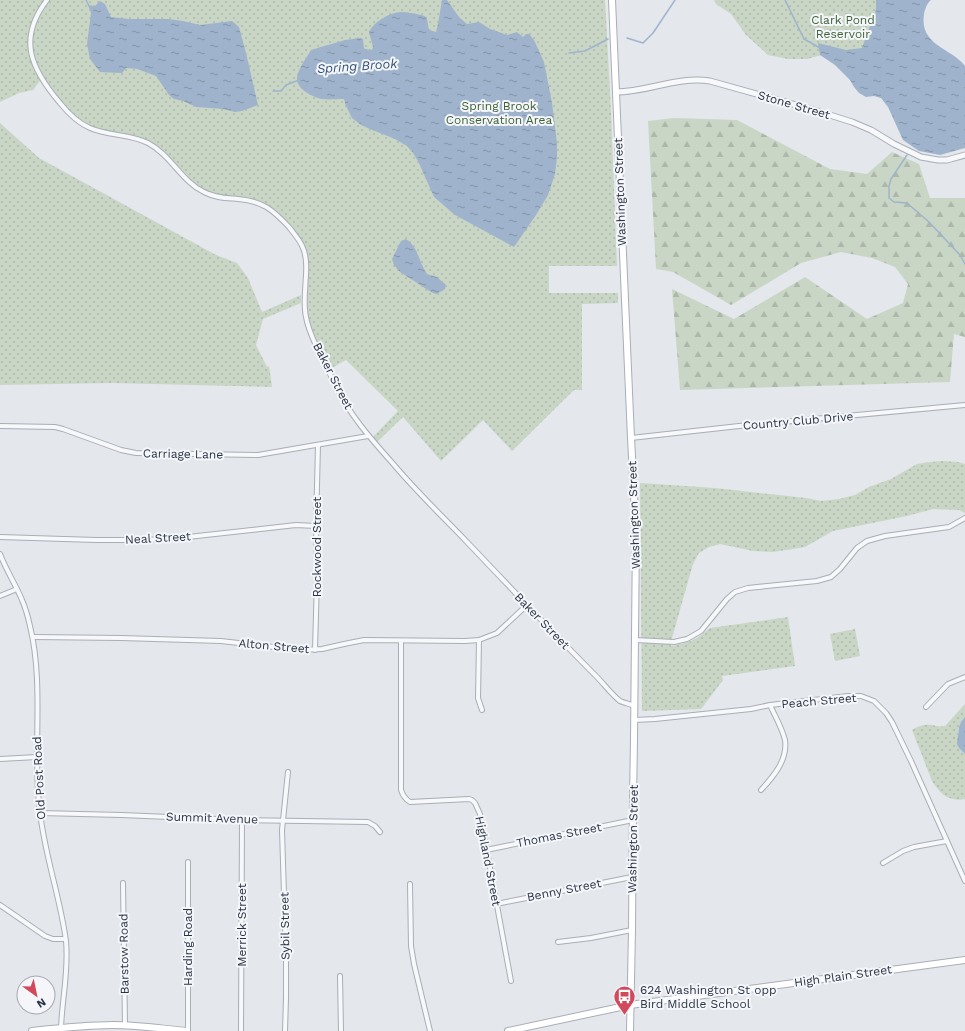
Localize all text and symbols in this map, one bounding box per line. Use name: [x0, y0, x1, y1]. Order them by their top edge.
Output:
park label: Clark Pond Reservoir: [811, 13, 875, 41]
water label: Spring Brook: [316, 56, 399, 76]
street label: Stone Street: [756, 88, 832, 122]
park label: Spring Brook Conservation Area: [446, 99, 552, 127]
street label: Washington Street: [611, 138, 629, 246]
street label: Baker Street: [310, 340, 356, 412]
street label: Country Club Drive: [742, 409, 854, 433]
street label: Carriage Lane: [143, 446, 223, 462]
street label: Washington Street: [625, 461, 643, 569]
street label: Rockwood Street: [310, 497, 324, 597]
street label: Neal Street: [125, 529, 191, 547]
street label: Baker Street: [512, 590, 572, 652]
street label: Alton Street: [238, 636, 310, 656]
street label: Peach Street: [781, 691, 857, 711]
street label: Old Post Road: [30, 736, 48, 820]
street label: Washington Street: [625, 785, 641, 893]
street label: Summit Avenue: [166, 809, 258, 827]
street label: Highland Street: [472, 815, 504, 907]
street label: Thomas Street: [515, 820, 603, 850]
street label: Benny Street: [526, 876, 602, 904]
street label: Merrick Street: [235, 883, 249, 967]
street label: Sybil Street: [277, 892, 293, 960]
street label: Harding Road: [181, 908, 195, 986]
street label: Barstow Road: [116, 913, 132, 995]
street label: High Plain Street: [793, 962, 893, 990]
north arrow: [16, 975, 56, 1015]
place label: 624 Washington St opp Bird Middle School: [640, 983, 776, 1011]
bus stop icon: 624 Washington St opp Bird Middle School: [612, 984, 638, 1017]
text: N: [34, 995, 48, 1011]

